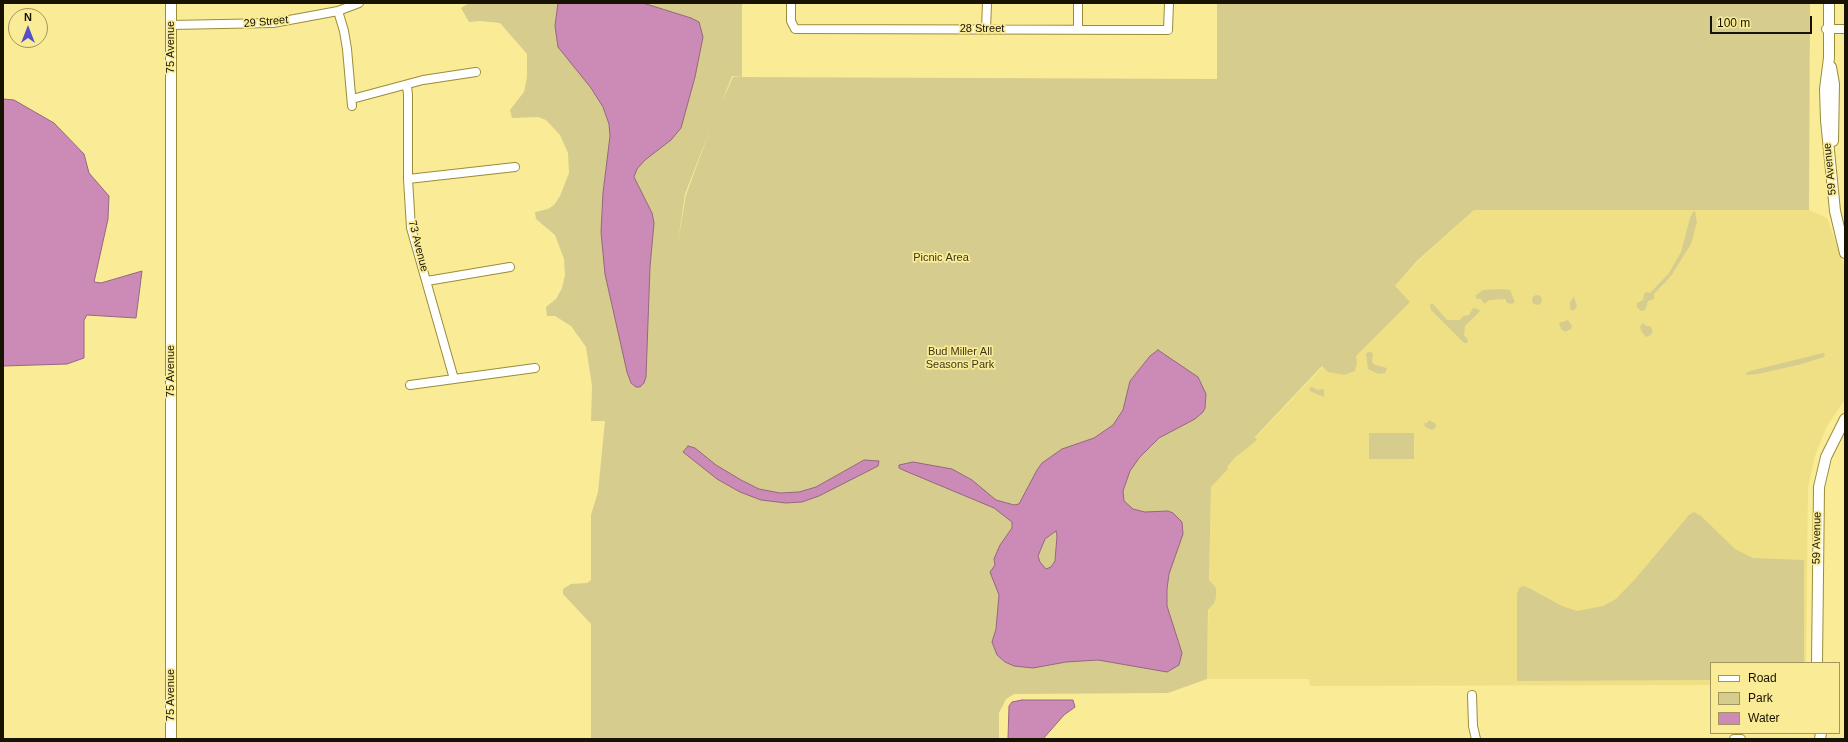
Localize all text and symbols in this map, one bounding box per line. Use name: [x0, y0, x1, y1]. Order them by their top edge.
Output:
north arrow: [8, 8, 48, 48]
scale bar: [1712, 8, 1814, 34]
text: N: [24, 11, 32, 23]
street label: 29 Street: [243, 13, 289, 31]
text: 100 m: [1717, 16, 1750, 30]
street label: 75 Avenue: [164, 21, 178, 73]
street label: 28 Street: [960, 22, 1004, 36]
street label: 59 Avenue: [1821, 142, 1839, 196]
street label: 73 Avenue: [405, 219, 431, 273]
park label: Picnic Area: [913, 251, 969, 265]
street label: 75 Avenue: [164, 345, 178, 397]
park label: Bud Miller All Seasons Park: [926, 345, 994, 371]
street label: 59 Avenue: [1810, 512, 1824, 564]
legend: [1710, 662, 1840, 734]
street label: 75 Avenue: [164, 669, 178, 721]
text: Road: [1748, 671, 1777, 685]
text: Park: [1748, 691, 1773, 705]
text: Water: [1748, 711, 1780, 725]

